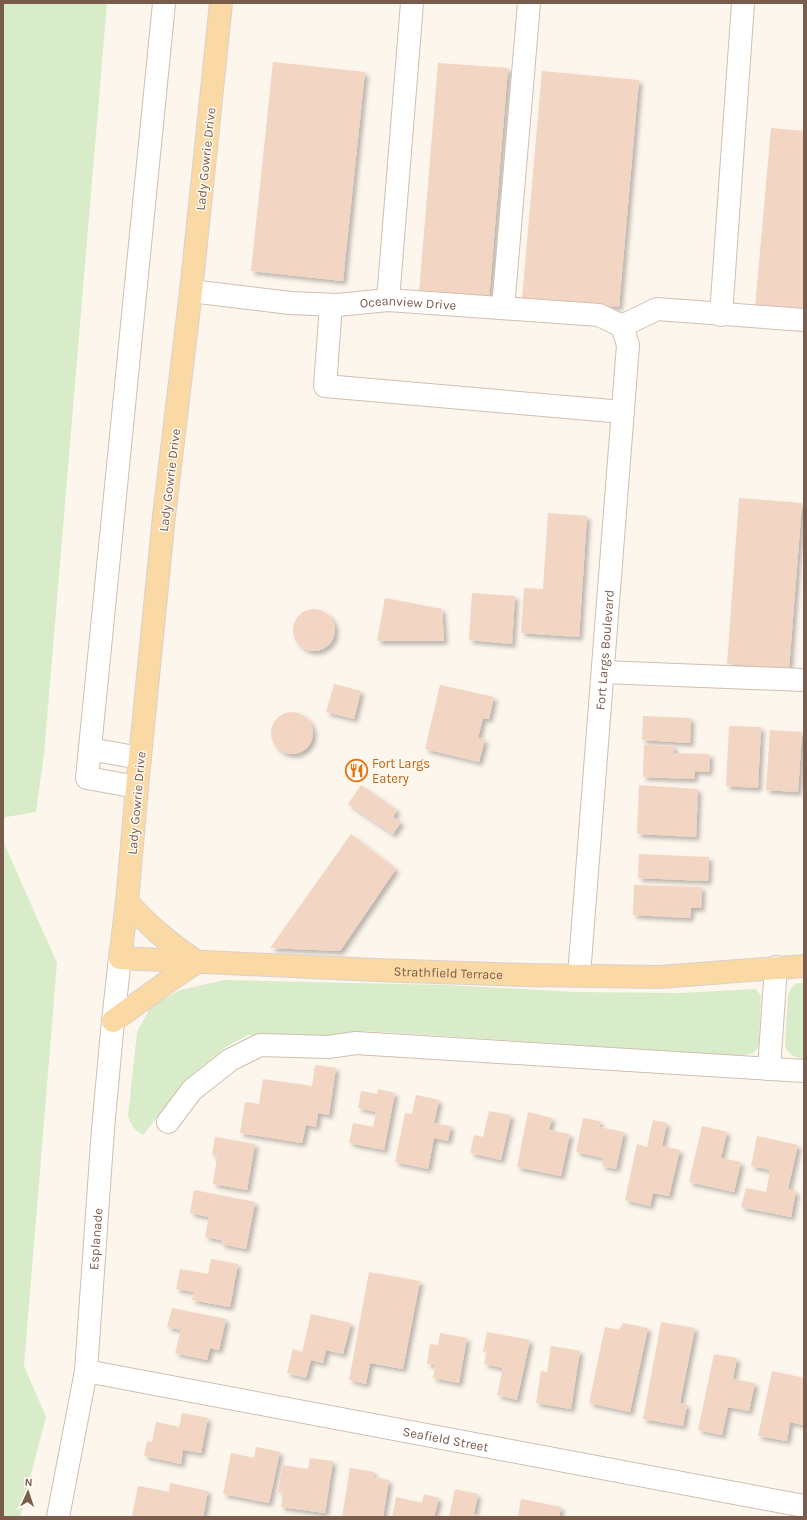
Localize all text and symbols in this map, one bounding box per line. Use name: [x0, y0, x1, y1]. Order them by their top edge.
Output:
street label: Lady Gowrie Drive: [193, 106, 218, 211]
street label: Oceanview Drive: [359, 293, 457, 313]
street label: Lady Gowrie Drive: [156, 427, 183, 532]
street label: Fort Largs Boulevard: [593, 589, 617, 711]
street label: Lady Gowrie Drive: [125, 750, 149, 855]
place label: Fort Largs Eatery: [372, 756, 430, 786]
restaurant icon: Fort Largs Eatery: [344, 757, 370, 783]
street label: Strathfield Terrace: [394, 964, 503, 982]
street label: Esplanade: [86, 1207, 105, 1270]
street label: Seafield Street: [402, 1424, 490, 1455]
north arrow: [8, 1472, 48, 1512]
text: N: [24, 1476, 33, 1489]

